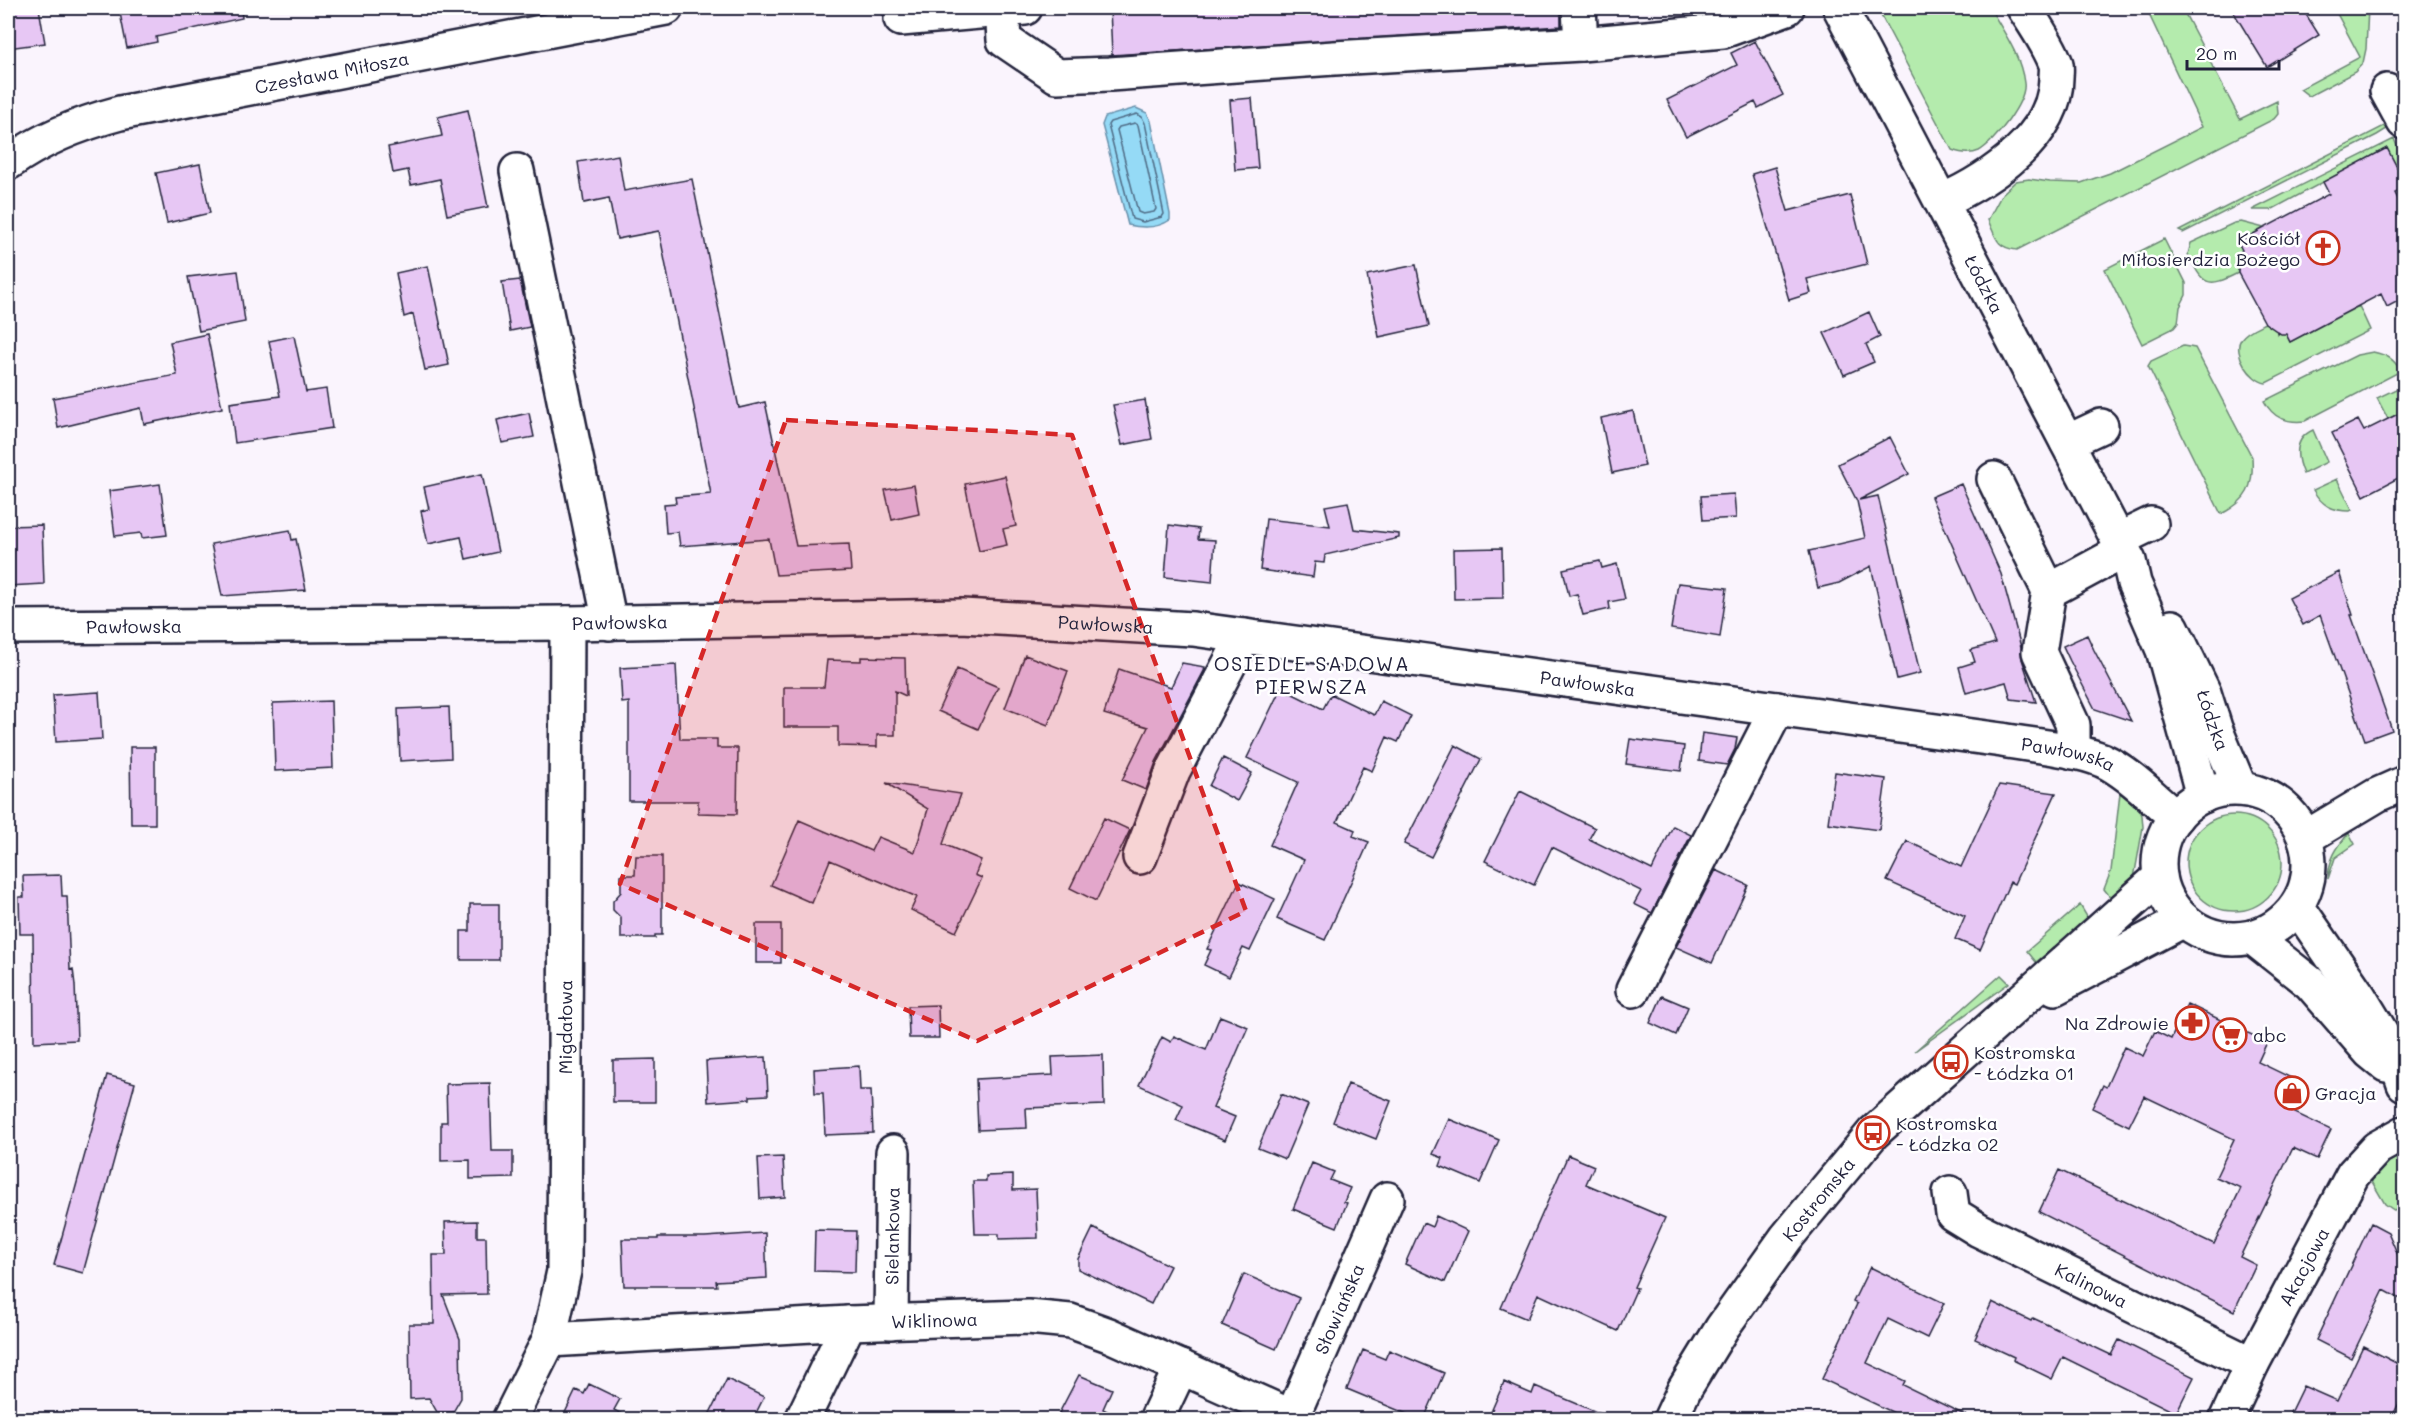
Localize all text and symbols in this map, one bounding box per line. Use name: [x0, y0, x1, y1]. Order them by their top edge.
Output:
scale bar: [2187, 33, 2278, 71]
text: 20 m: [2196, 41, 2237, 65]
street label: Czesława Miłosza: [253, 46, 411, 99]
place label: Kościół Miłosierdzia Bożego: [2121, 226, 2300, 271]
church icon: Kościół Miłosierdzia Bożego: [2305, 230, 2341, 266]
street label: Łódzka: [1959, 251, 2010, 318]
street label: Pawłowska: [572, 609, 668, 635]
street label: Pawłowska: [1057, 609, 1154, 639]
street label: Pawłowska: [86, 614, 182, 638]
district label: OSIEDLE SADOWA PIERWSZA: [1214, 650, 1410, 699]
street label: Pawłowska: [1539, 665, 1637, 702]
street label: Łódzka: [2192, 687, 2235, 754]
street label: Pawłowska: [2020, 731, 2120, 777]
street label: Migdałowa: [553, 980, 577, 1074]
pharmacy icon: Na Zdrowie: [2174, 1005, 2210, 1041]
place label: Na Zdrowie: [2065, 1011, 2169, 1035]
supermarket icon: abc: [2212, 1017, 2248, 1053]
place label: abc: [2253, 1023, 2286, 1047]
place label: Kostromska - Łódzka 01: [1974, 1040, 2076, 1085]
bus stop icon: Kostromska - Łódzka 01: [1933, 1044, 1969, 1080]
shop icon: Gracja: [2274, 1075, 2310, 1111]
place label: Gracja: [2315, 1081, 2376, 1105]
place label: Kostromska - Łódzka 02: [1896, 1111, 1999, 1156]
bus stop icon: Kostromska - Łódzka 02: [1855, 1115, 1891, 1151]
street label: Kostromska: [1777, 1152, 1860, 1246]
street label: Sielankowa: [879, 1187, 905, 1285]
street label: Akacjowa: [2273, 1223, 2334, 1310]
street label: Kalinowa: [2051, 1257, 2132, 1313]
street label: Słowiańska: [1309, 1260, 1369, 1358]
street label: Wiklinowa: [891, 1307, 978, 1334]

